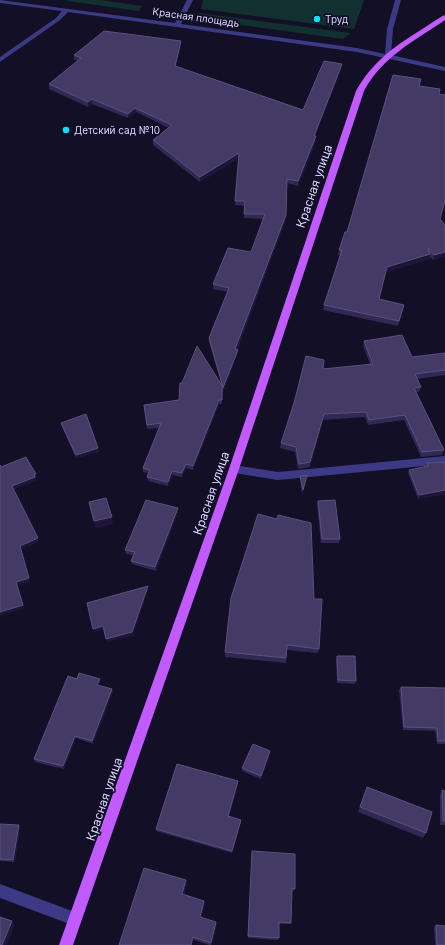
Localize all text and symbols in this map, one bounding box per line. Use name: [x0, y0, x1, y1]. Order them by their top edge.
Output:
street label: Красная площадь: [152, 5, 241, 29]
place label: Труд: [325, 13, 348, 25]
marker: Труд: [312, 14, 322, 24]
place label: Детский сад №10: [74, 124, 160, 136]
marker: Детский сад №10: [61, 125, 71, 135]
street label: Красная улица: [293, 142, 335, 230]
street label: Красная улица: [190, 449, 232, 537]
street label: Красная улица: [83, 755, 125, 843]

